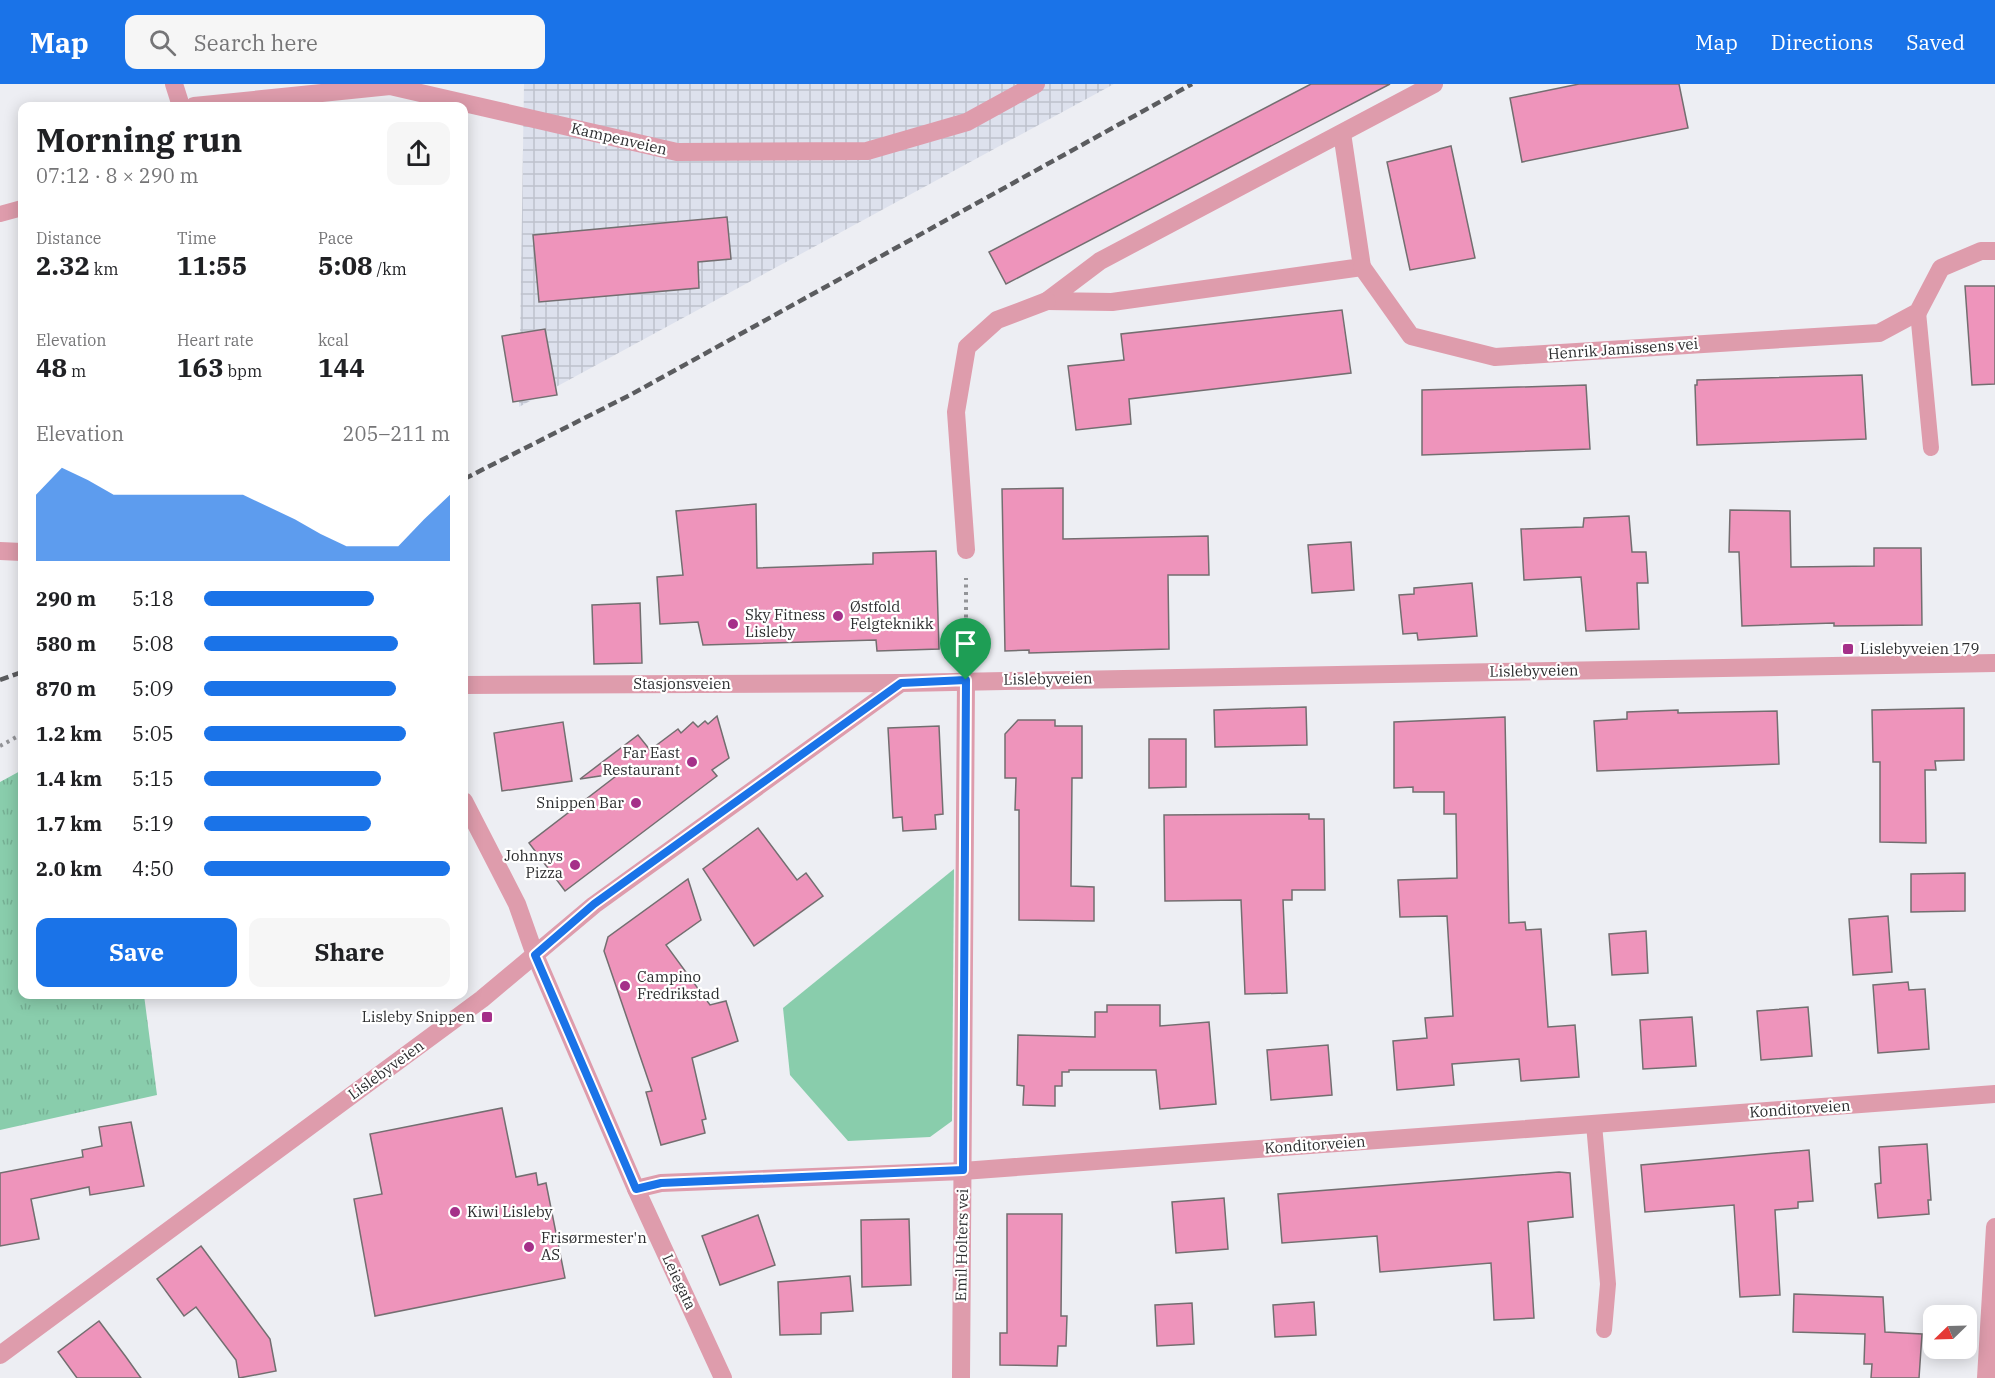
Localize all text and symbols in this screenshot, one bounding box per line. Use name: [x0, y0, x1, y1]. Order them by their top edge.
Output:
search box: [125, 15, 545, 69]
text: Map: [30, 24, 89, 61]
icon: search: [146, 26, 179, 59]
text: Search here: [194, 28, 318, 57]
text: Map: [1695, 28, 1738, 56]
text: Directions: [1771, 28, 1873, 56]
text: Saved: [1906, 28, 1965, 56]
text: Morning run: [36, 118, 242, 161]
street label: Kampenveien: [569, 118, 669, 159]
button: share: [387, 122, 450, 185]
text: 07:12 · 8 × 290 m: [36, 162, 199, 189]
text: Distance: [36, 228, 101, 248]
text: Time: [177, 228, 216, 248]
text: Pace: [318, 228, 353, 248]
text: 2.32: [36, 248, 90, 282]
text: 11:55: [177, 248, 247, 282]
text: 5:08: [318, 248, 373, 282]
text: km: [90, 259, 118, 279]
text: /km: [373, 259, 407, 279]
text: Elevation: [36, 330, 106, 350]
text: Heart rate: [177, 330, 254, 350]
text: kcal: [318, 330, 349, 350]
street label: Henrik Jamissens vei: [1547, 334, 1699, 363]
text: 48: [36, 350, 67, 384]
text: 163: [177, 350, 224, 384]
text: 144: [318, 350, 365, 384]
text: m: [67, 361, 86, 381]
text: bpm: [224, 361, 262, 381]
text: Elevation: [36, 420, 124, 447]
text: 205–211 m: [343, 420, 450, 447]
text: 290 m: [36, 585, 96, 612]
text: 5:18: [132, 585, 174, 612]
place label: Østfold Felgteknikk: [850, 597, 934, 633]
place label: Sky Fitness Lisleby: [745, 605, 825, 641]
marker: Østfold Felgteknikk: [831, 609, 845, 623]
marker: Sky Fitness Lisleby: [726, 617, 740, 631]
pin: [940, 618, 991, 680]
icon: arrive: [949, 627, 982, 660]
text: 580 m: [36, 630, 96, 657]
text: 5:08: [132, 630, 174, 657]
place label: Lislebyveien 179: [1860, 639, 1980, 658]
marker: Lislebyveien 179: [1841, 642, 1855, 656]
street label: Lislebyveien: [1489, 660, 1579, 681]
street label: Lislebyveien: [1003, 668, 1093, 689]
street label: Stasjonsveien: [633, 674, 731, 693]
text: 870 m: [36, 675, 96, 702]
text: 5:09: [132, 675, 174, 702]
text: 1.2 km: [36, 720, 102, 747]
text: 5:05: [132, 720, 174, 747]
place label: Far East Restaurant: [602, 743, 680, 779]
marker: Far East Restaurant: [685, 755, 699, 769]
text: 1.4 km: [36, 765, 102, 792]
text: 5:15: [132, 765, 174, 792]
place label: Snippen Bar: [536, 793, 624, 812]
marker: Snippen Bar: [629, 796, 643, 810]
text: 1.7 km: [36, 810, 102, 837]
text: 5:19: [132, 810, 174, 837]
place label: Johnnys Pizza: [504, 846, 563, 882]
text: 2.0 km: [36, 855, 102, 882]
text: 4:50: [132, 855, 174, 882]
marker: Johnnys Pizza: [568, 858, 582, 872]
button: Save: [36, 918, 237, 987]
button: Share: [249, 918, 450, 987]
place label: Campino Fredrikstad: [637, 967, 720, 1003]
marker: Campino Fredrikstad: [618, 979, 632, 993]
place label: Lisleby Snippen: [362, 1007, 475, 1026]
marker: Lisleby Snippen: [480, 1010, 494, 1024]
street label: Lislebyveien: [344, 1035, 428, 1103]
street label: Konditorveien: [1749, 1095, 1852, 1122]
street label: Konditorveien: [1264, 1131, 1367, 1158]
street label: Emil Holters vei: [951, 1188, 972, 1302]
place label: Kiwi Lisleby: [467, 1202, 553, 1221]
marker: Kiwi Lisleby: [448, 1205, 462, 1219]
place label: Frisørmester'n AS: [541, 1228, 647, 1264]
marker: Frisørmester'n AS: [522, 1240, 536, 1254]
street label: Leiegata: [658, 1251, 701, 1313]
north arrow: [1923, 1305, 1977, 1359]
map controls: [1923, 1305, 1977, 1359]

